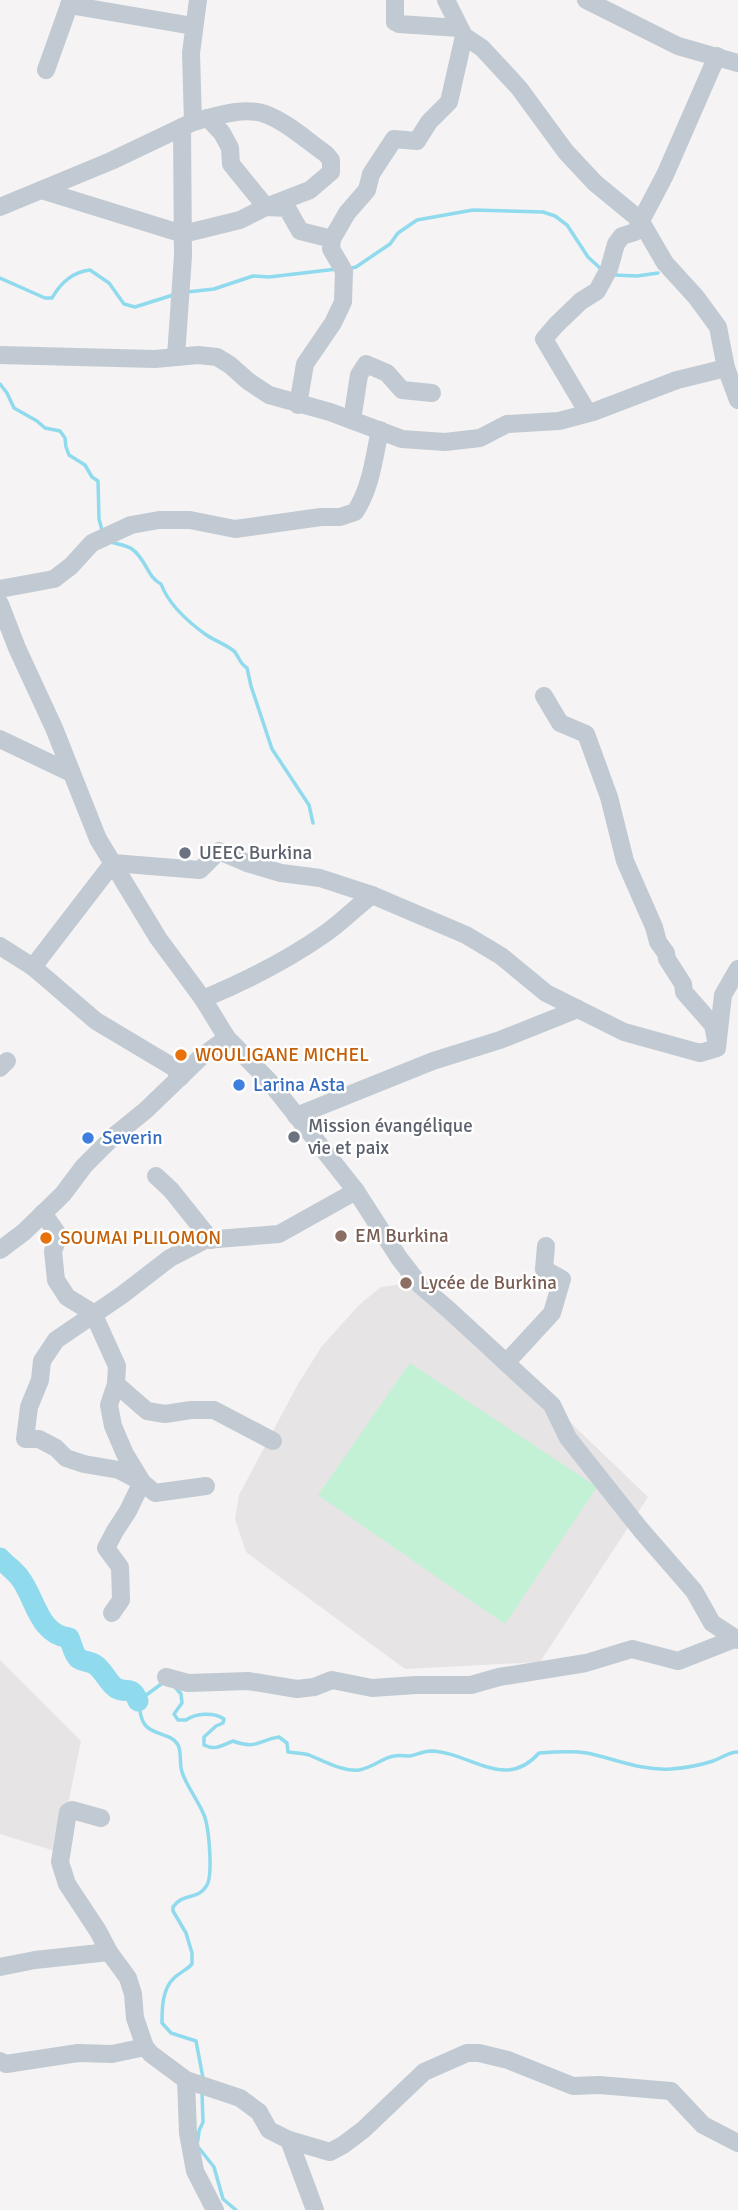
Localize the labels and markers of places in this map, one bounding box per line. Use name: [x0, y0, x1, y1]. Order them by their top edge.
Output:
place label: UEEC Burkina: [199, 841, 312, 865]
marker: UEEC Burkina: [177, 845, 193, 861]
place label: WOULIGANE MICHEL: [195, 1043, 369, 1067]
marker: WOULIGANE MICHEL: [173, 1047, 189, 1063]
place label: Larina Asta: [253, 1073, 345, 1097]
marker: Larina Asta: [231, 1077, 247, 1093]
place label: Mission évangélique vie et paix: [308, 1114, 473, 1160]
place label: Severin: [102, 1126, 163, 1150]
marker: Mission évangélique vie et paix: [286, 1129, 302, 1145]
marker: Severin: [80, 1130, 96, 1146]
place label: EM Burkina: [355, 1224, 449, 1248]
place label: SOUMAI PLILOMON: [60, 1226, 221, 1250]
marker: EM Burkina: [333, 1228, 349, 1244]
marker: SOUMAI PLILOMON: [38, 1230, 54, 1246]
place label: Lycée de Burkina: [420, 1271, 557, 1295]
marker: Lycée de Burkina: [398, 1275, 414, 1291]

